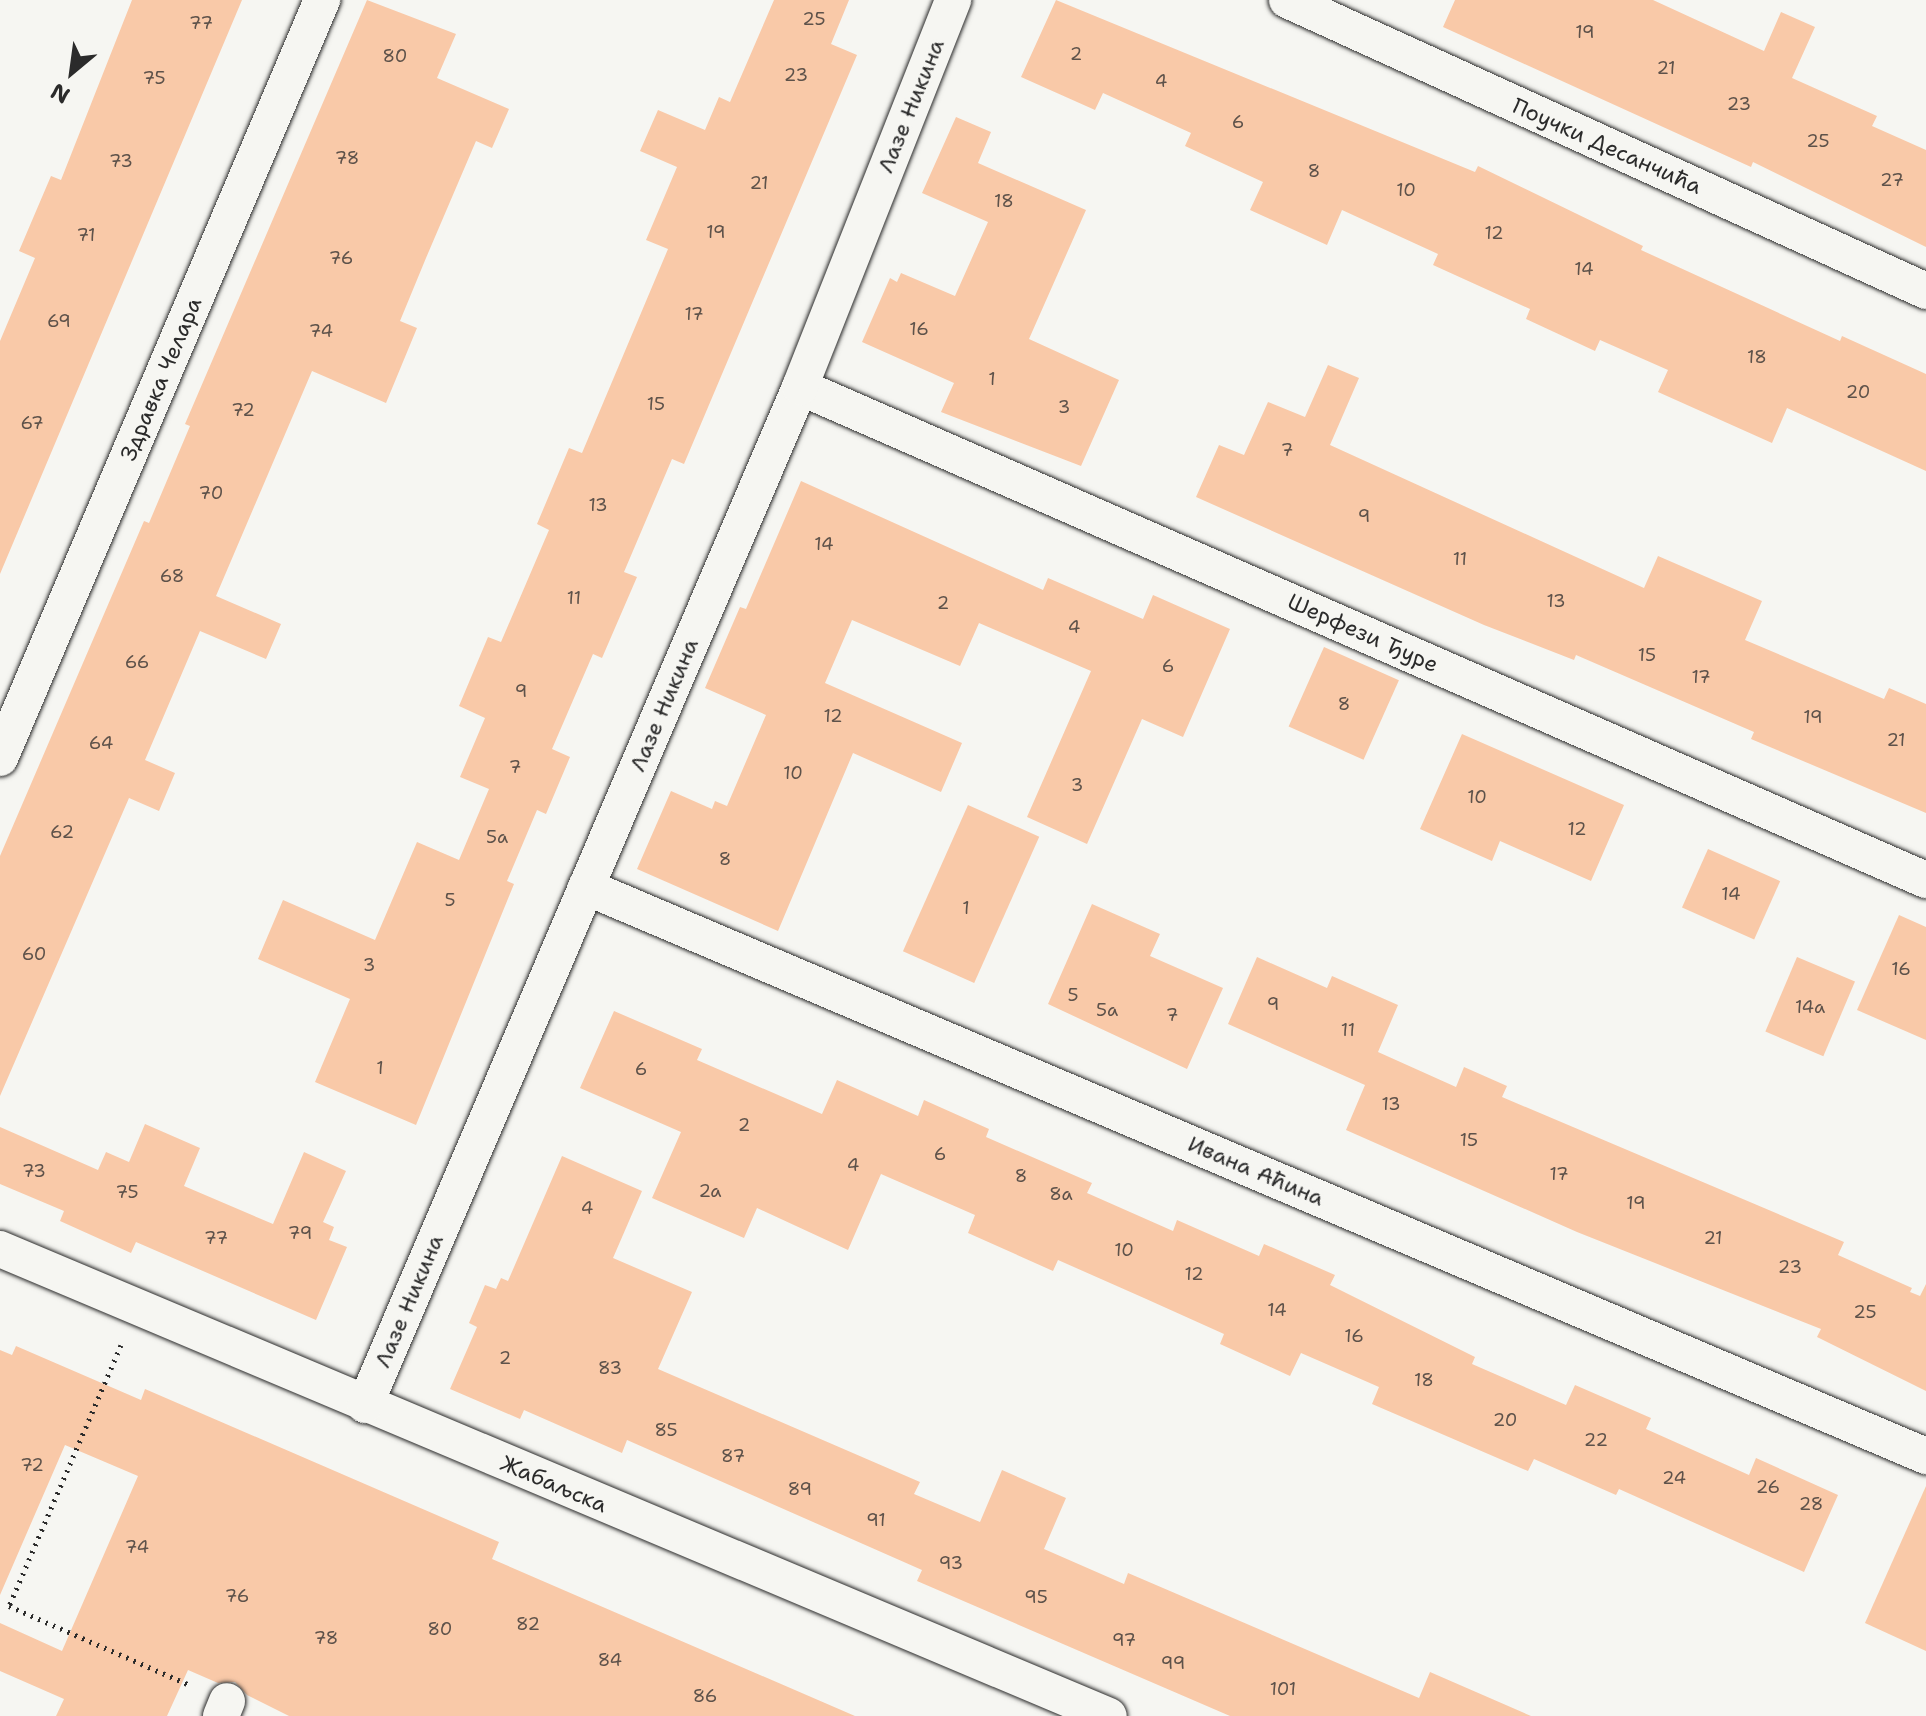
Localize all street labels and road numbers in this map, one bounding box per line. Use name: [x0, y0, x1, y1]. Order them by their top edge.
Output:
street label: Лазе Никина: [872, 35, 950, 177]
street label: Поучки Десанчића: [1508, 92, 1706, 200]
street label: Здравка Челара: [115, 293, 207, 465]
street label: Шерфези Ђуре: [1284, 588, 1442, 678]
street label: Лазе Никина: [624, 635, 704, 775]
street label: Ивана Аћина: [1184, 1130, 1328, 1212]
street label: Лазе Никина: [369, 1231, 449, 1371]
street label: Жабаљска: [497, 1450, 611, 1518]

